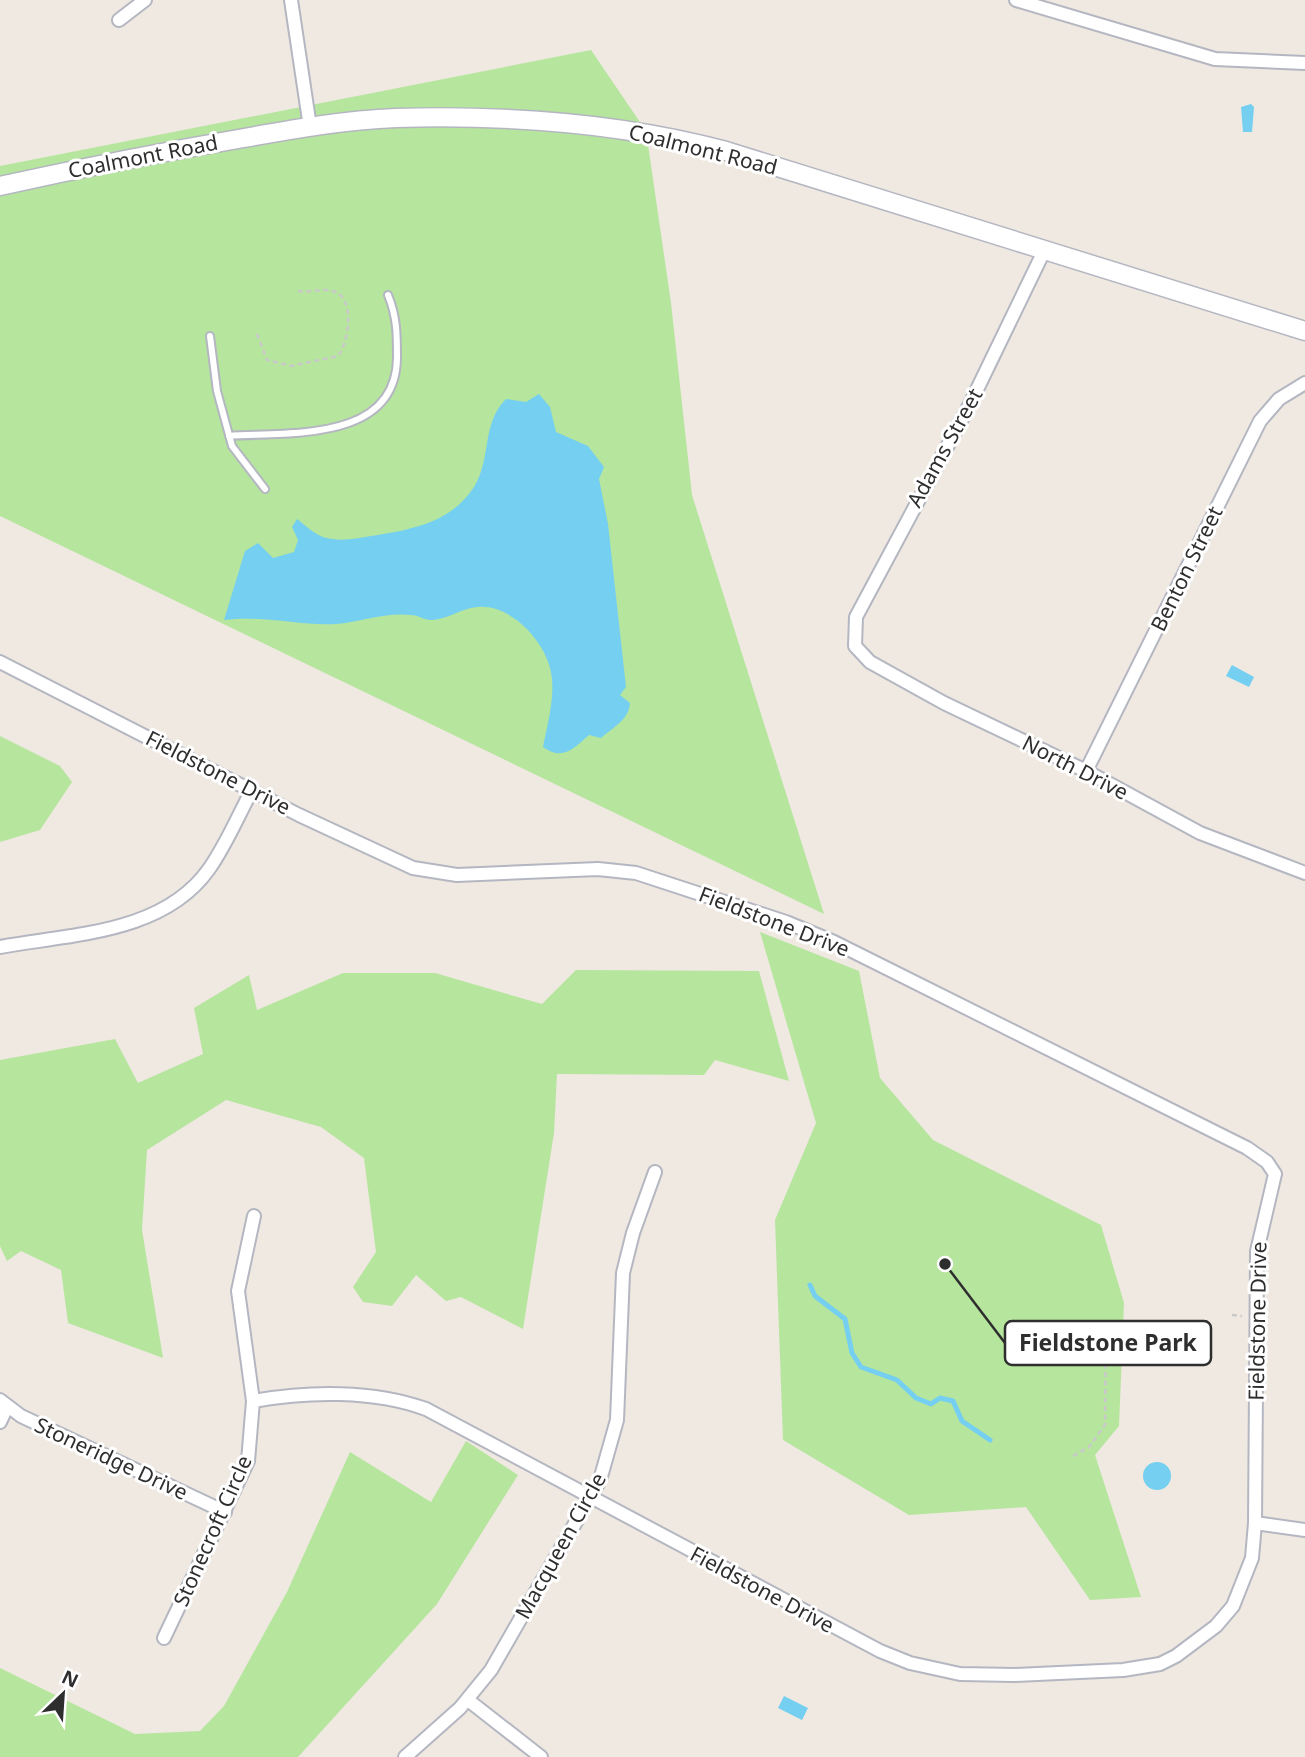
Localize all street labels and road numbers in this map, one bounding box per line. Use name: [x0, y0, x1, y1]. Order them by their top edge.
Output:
street label: Coalmont Road: [626, 117, 780, 181]
street label: Coalmont Road: [66, 128, 220, 184]
street label: Adams Street: [900, 383, 989, 512]
street label: Benton Street: [1144, 501, 1229, 636]
street label: Fieldstone Drive: [141, 724, 296, 821]
street label: North Drive: [1018, 728, 1133, 806]
street label: Fieldstone Drive: [695, 879, 854, 963]
street label: Fieldstone Drive: [1242, 1241, 1272, 1401]
street label: Stoneridge Drive: [30, 1410, 192, 1506]
street label: Stonecroft Circle: [166, 1451, 258, 1610]
street label: Macqueen Circle: [508, 1467, 612, 1624]
street label: Fieldstone Drive: [686, 1539, 839, 1639]

